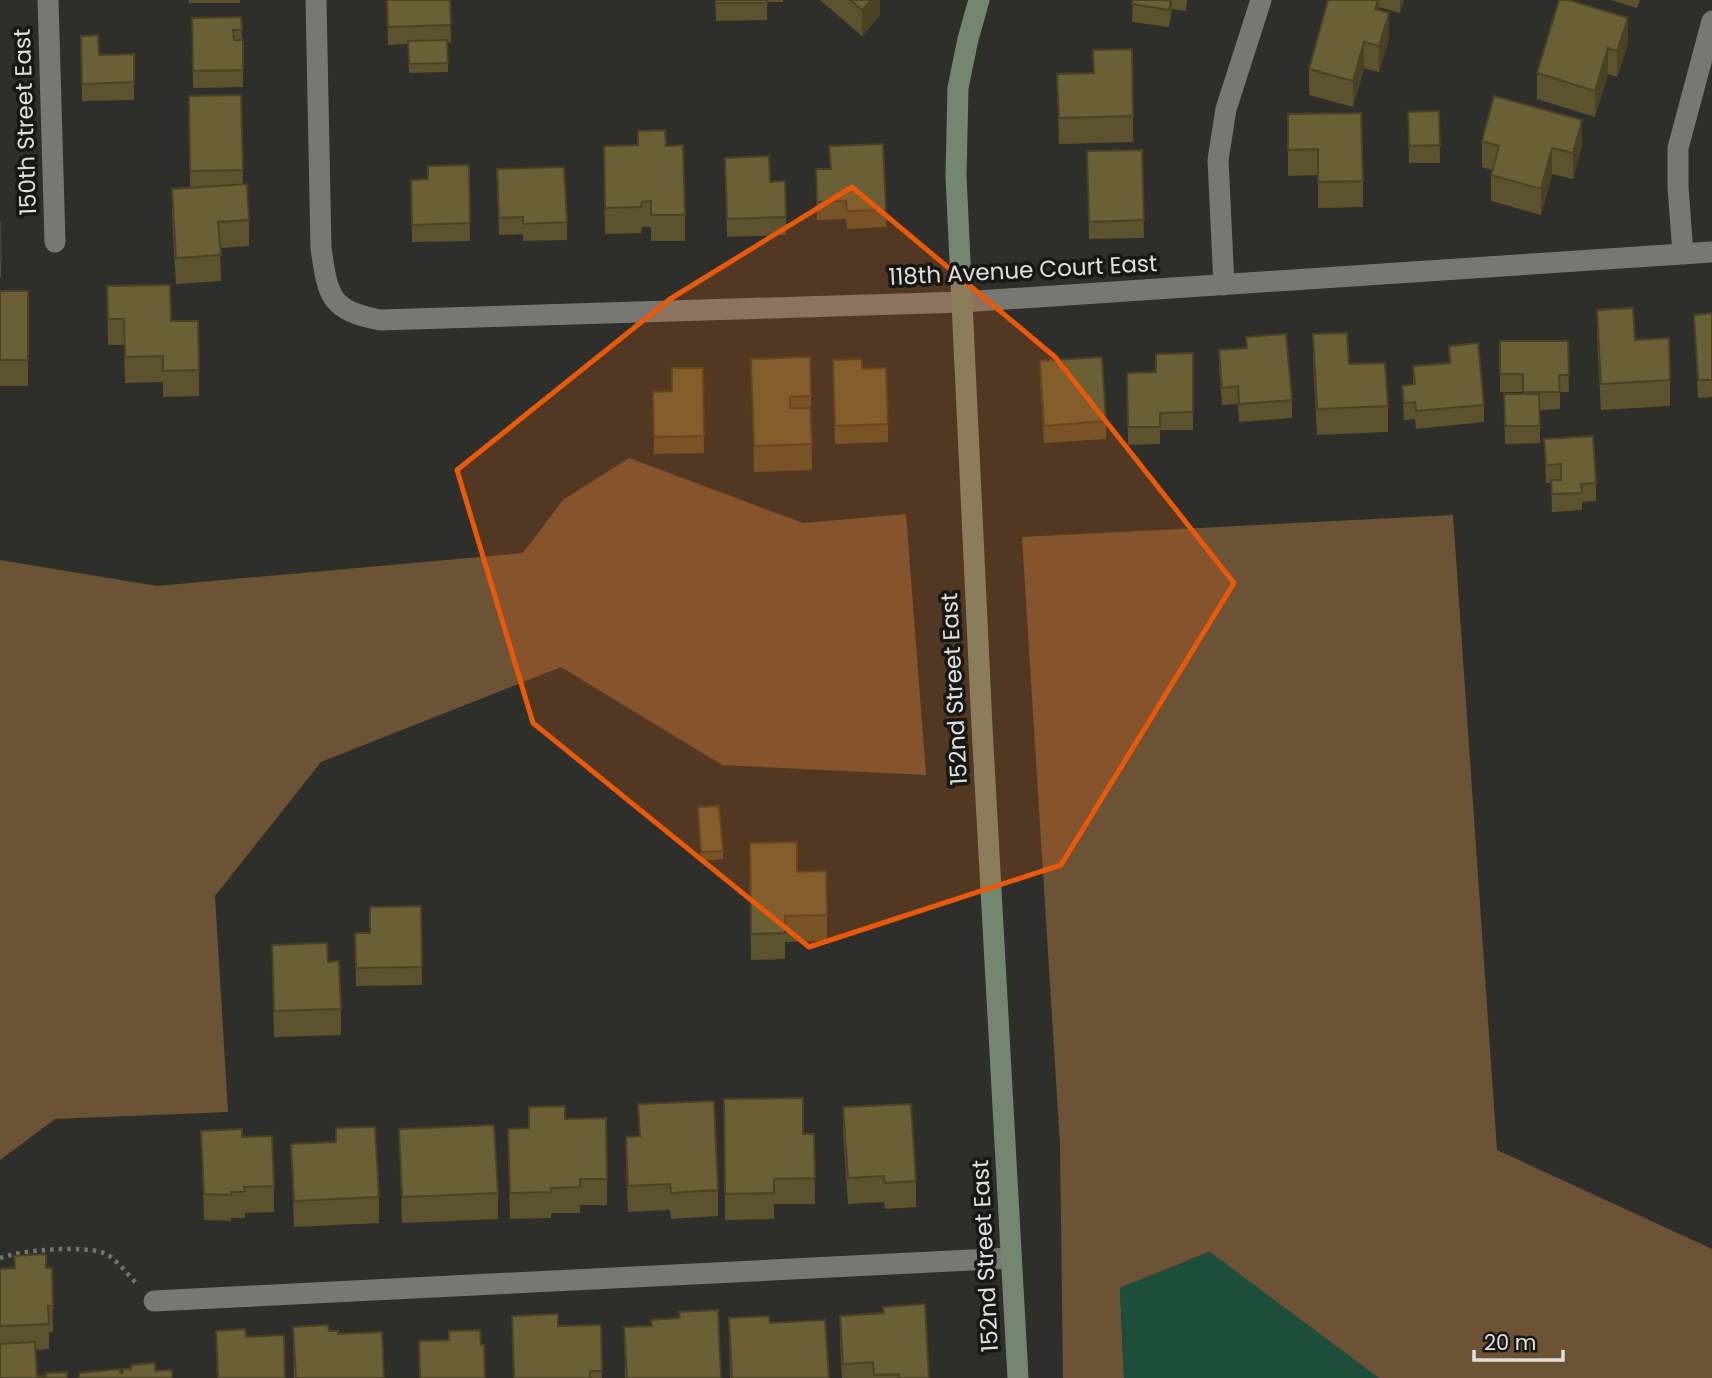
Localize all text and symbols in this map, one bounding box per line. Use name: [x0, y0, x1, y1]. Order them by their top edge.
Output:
street label: 150th Street East: [6, 28, 44, 216]
street label: 118th Avenue Court East: [888, 247, 1158, 293]
street label: 152nd Street East: [933, 592, 975, 786]
street label: 152nd Street East: [964, 1159, 1006, 1353]
scale bar: [1474, 1318, 1563, 1362]
text: 20 m: [1484, 1328, 1537, 1357]

